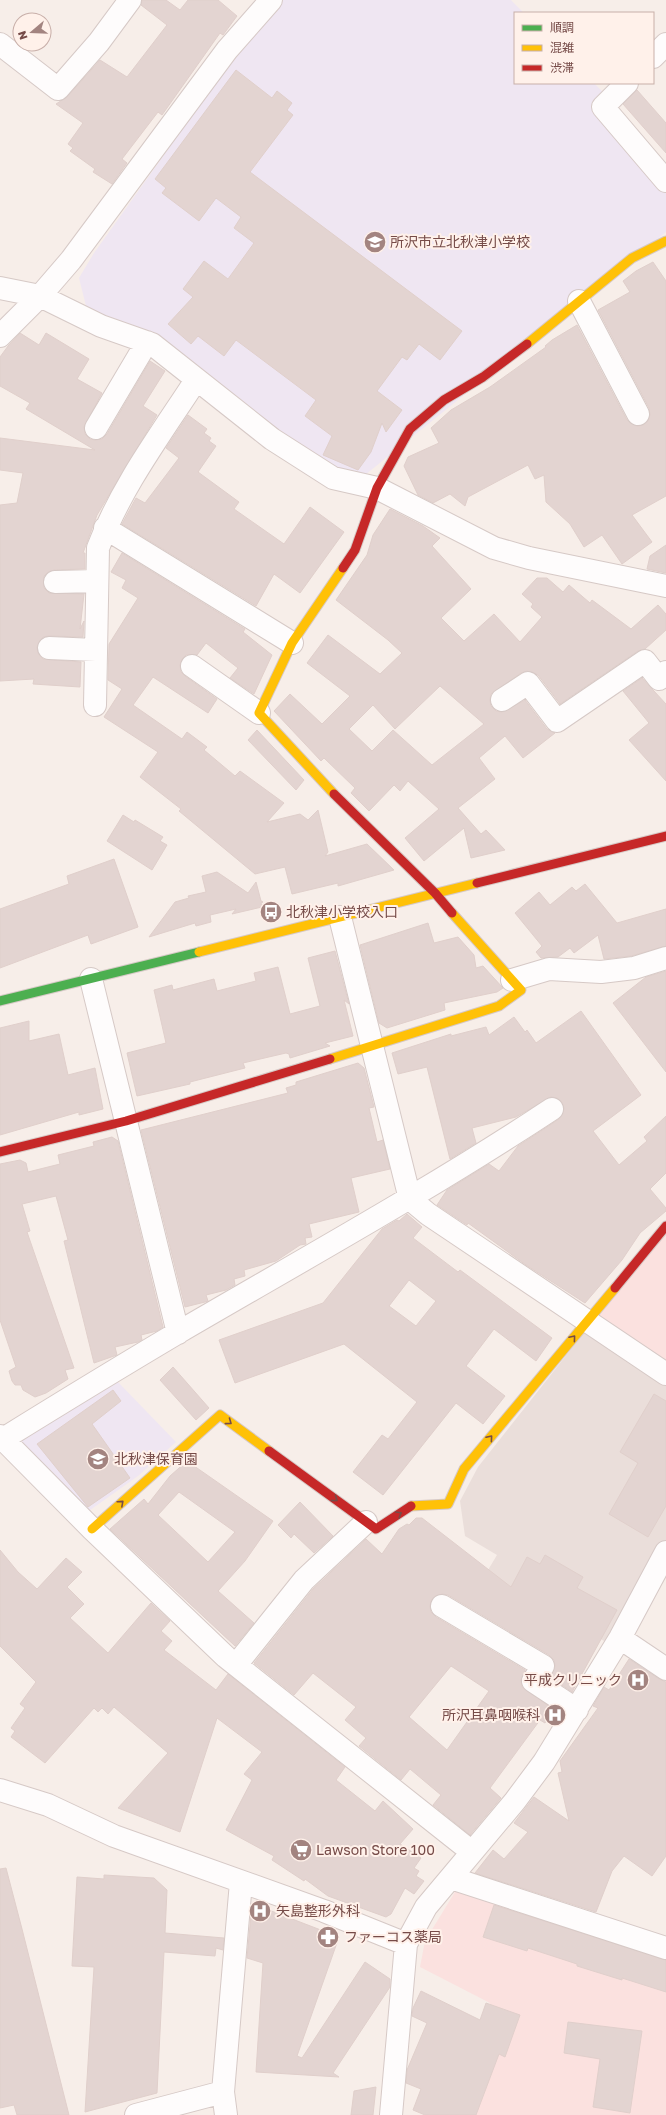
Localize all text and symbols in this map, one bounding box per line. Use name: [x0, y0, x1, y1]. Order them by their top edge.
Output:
north arrow: [12, 12, 52, 52]
legend: [514, 12, 654, 84]
text: 順調: [550, 20, 574, 35]
text: N: [15, 29, 30, 41]
text: 混雑: [550, 40, 574, 55]
text: 渋滞: [550, 60, 574, 75]
school or university icon: 所沢市立北秋津小学校: [362, 229, 388, 255]
place label: 所沢市立北秋津小学校: [390, 233, 530, 250]
bus stop icon: 北秋津小学校入口: [258, 899, 284, 925]
place label: 北秋津小学校入口: [286, 903, 398, 920]
one-way arrow: [569, 1336, 576, 1343]
one-way arrow: [225, 1417, 232, 1424]
one-way arrow: [485, 1436, 492, 1443]
school or university icon: 北秋津保育園: [85, 1446, 111, 1472]
place label: 北秋津保育園: [114, 1450, 198, 1467]
one-way arrow: [330, 1494, 337, 1501]
one-way arrow: [116, 1501, 124, 1508]
one-way arrow: [395, 1512, 402, 1519]
hospital icon: 平成クリニック: [625, 1667, 651, 1693]
place label: 平成クリニック: [524, 1671, 622, 1688]
hospital icon: 所沢耳鼻咽喉科: [542, 1702, 568, 1728]
place label: 所沢耳鼻咽喉科: [442, 1706, 540, 1723]
supermarket icon: Lawson Store 100: [288, 1837, 314, 1863]
place label: Lawson Store 100: [316, 1841, 435, 1858]
hospital icon: 矢島整形外科: [247, 1898, 273, 1924]
place label: 矢島整形外科: [276, 1902, 360, 1919]
pharmacy icon: ファーコス薬局: [315, 1924, 341, 1950]
place label: ファーコス薬局: [344, 1928, 442, 1945]

